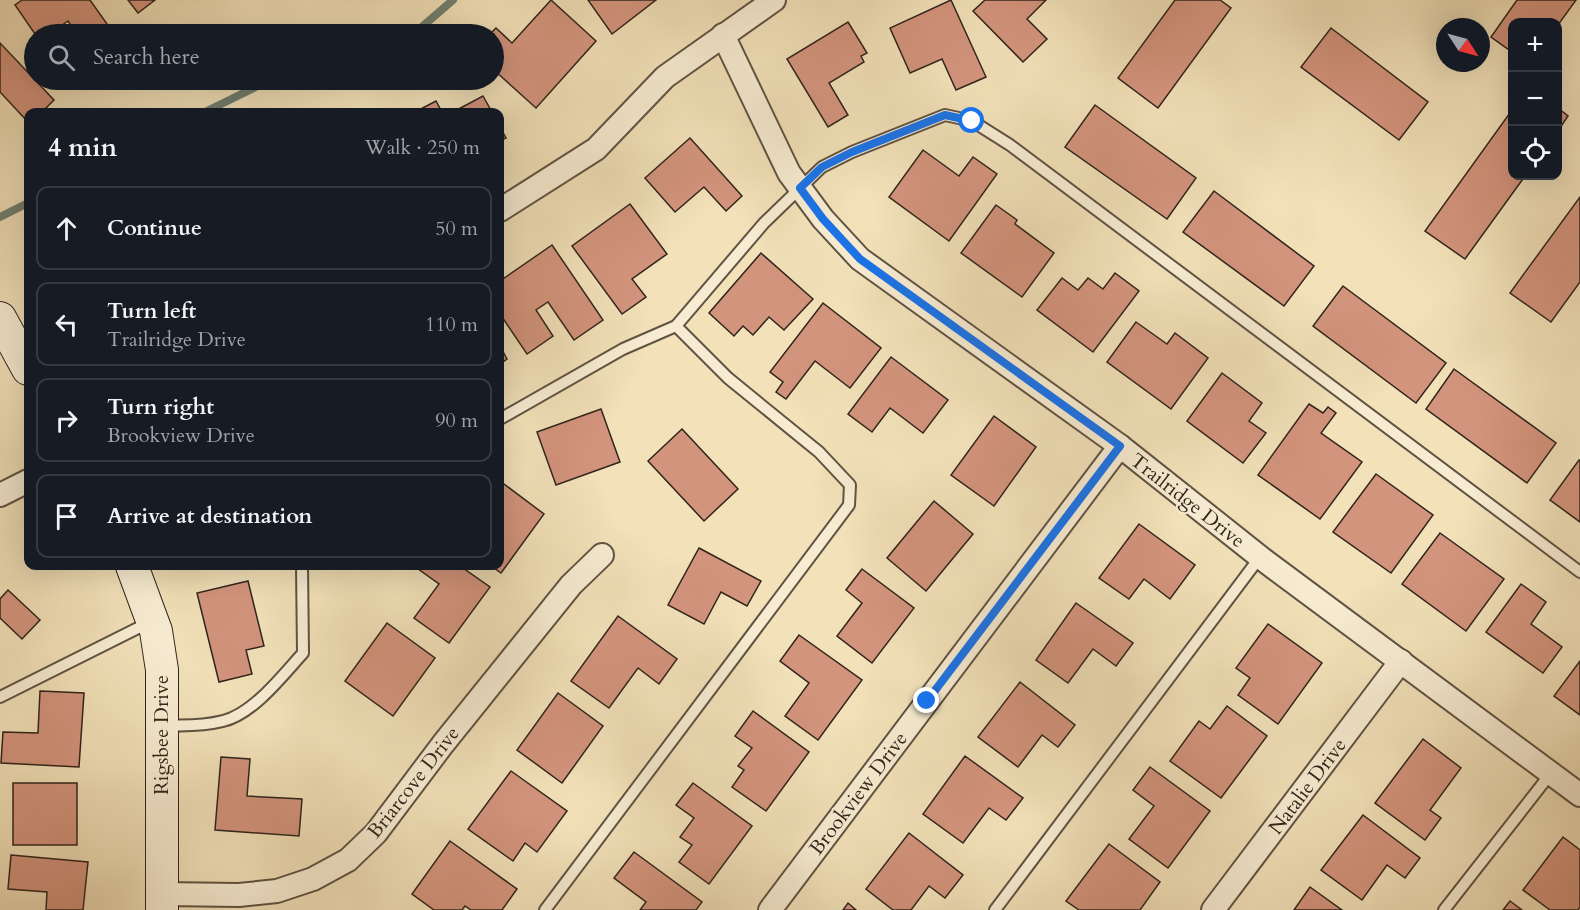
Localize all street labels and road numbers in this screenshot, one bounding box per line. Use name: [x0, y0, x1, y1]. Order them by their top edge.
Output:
street label: Trailridge Drive: [1125, 447, 1251, 554]
street label: Rigsbee Drive: [148, 675, 175, 795]
street label: Briarcove Drive: [361, 721, 466, 844]
street label: Brookview Drive: [803, 726, 914, 860]
street label: Natalie Drive: [1262, 733, 1353, 840]

